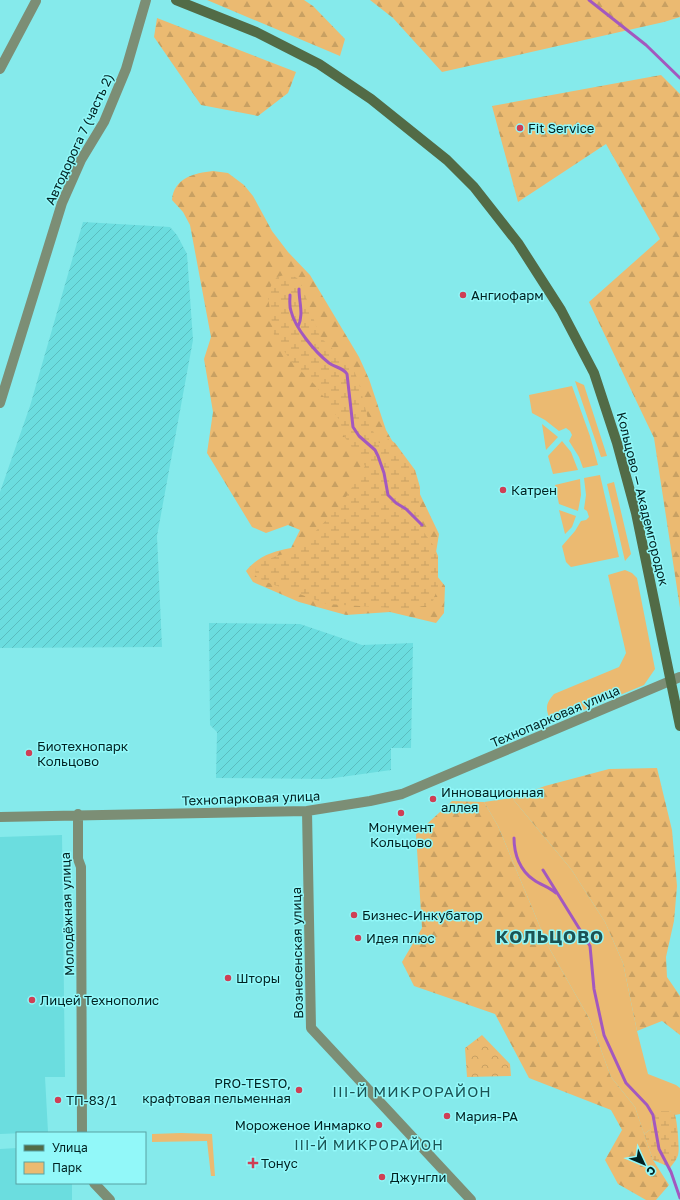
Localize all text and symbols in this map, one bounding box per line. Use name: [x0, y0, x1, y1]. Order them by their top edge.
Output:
street label: Автодорога 7 (часть 2): [41, 71, 117, 207]
place label: Fit Service: [528, 120, 594, 136]
marker: Fit Service: [515, 123, 525, 133]
place label: Ангиофарм: [471, 287, 544, 303]
marker: Ангиофарм: [458, 290, 468, 300]
street label: Кольцово — Академгородок: [614, 410, 672, 588]
place label: Катрен: [511, 482, 557, 498]
marker: Катрен: [498, 485, 508, 495]
street label: Технопарковая улица: [488, 682, 622, 750]
place label: Биотехнопарк Кольцово: [37, 738, 129, 769]
marker: Биотехнопарк Кольцово: [24, 748, 34, 758]
place label: Инновационная аллея: [441, 784, 544, 815]
street label: Технопарковая улица: [181, 788, 321, 808]
marker: Инновационная аллея: [428, 794, 438, 804]
marker: Монумент Кольцово: [396, 808, 406, 818]
place label: Монумент Кольцово: [368, 819, 434, 850]
street label: Молодёжная улица: [57, 852, 77, 976]
street label: Вознесенская улица: [288, 887, 306, 1019]
place label: Бизнес-Инкубатор: [362, 907, 483, 923]
marker: Бизнес-Инкубатор: [349, 910, 359, 920]
district label: КОЛЬЦОВО: [496, 926, 604, 947]
place label: Идея плюс: [366, 930, 435, 946]
marker: Идея плюс: [353, 933, 363, 943]
place label: Шторы: [236, 970, 280, 986]
marker: Шторы: [223, 973, 233, 983]
place label: Лицей Технополис: [40, 992, 159, 1008]
marker: Лицей Технополис: [27, 995, 37, 1005]
place label: PRO-TESTO, крафтовая пельменная: [142, 1075, 291, 1106]
district label: III-Й МИКРОРАЙОН: [332, 1082, 492, 1100]
marker: PRO-TESTO, крафтовая пельменная: [294, 1085, 304, 1095]
place label: ТП-83/1: [66, 1092, 117, 1108]
marker: ТП-83/1: [53, 1095, 63, 1105]
place label: Мария-РА: [455, 1108, 518, 1124]
marker: Мария-РА: [442, 1111, 452, 1121]
place label: Мороженое Инмарко: [235, 1117, 371, 1133]
marker: Мороженое Инмарко: [374, 1120, 384, 1130]
legend: [16, 1132, 146, 1184]
district label: III-Й МИКРОРАЙОН: [294, 1136, 444, 1153]
text: Улица: [52, 1140, 88, 1155]
north arrow: [624, 1144, 664, 1184]
place label: Тонус: [261, 1155, 298, 1171]
marker: Тонус: [248, 1158, 258, 1168]
text: Парк: [52, 1160, 82, 1175]
text: С: [644, 1164, 659, 1179]
place label: Джунгли: [390, 1169, 446, 1185]
marker: Джунгли: [377, 1172, 387, 1182]

